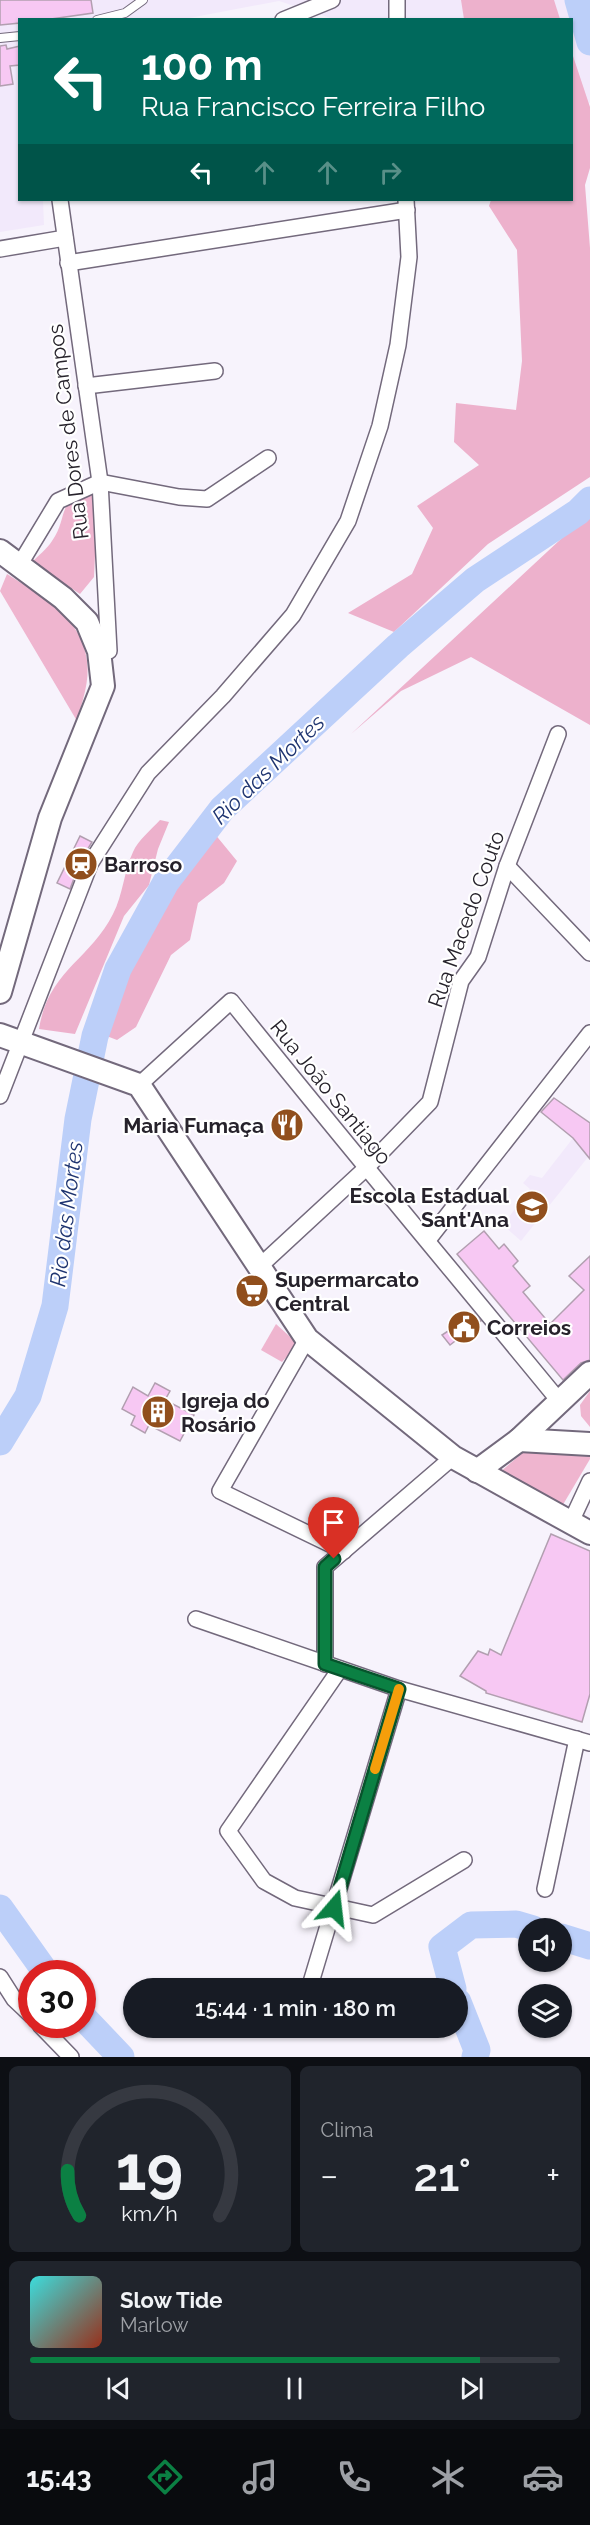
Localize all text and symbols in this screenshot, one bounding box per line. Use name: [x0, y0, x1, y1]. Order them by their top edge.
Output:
text: 100 m: [141, 41, 263, 90]
icon: left: [42, 42, 120, 120]
text: Rua Francisco Ferreira Filho: [141, 91, 485, 122]
icon: left: [185, 156, 218, 189]
icon: ahead: [248, 156, 281, 189]
icon: ahead: [311, 156, 344, 189]
icon: right: [374, 156, 407, 189]
street label: Rua Dores de Campos: [42, 323, 94, 541]
water label: Rio das Mortes: [206, 709, 330, 829]
street label: Rua Macedo Couto: [422, 827, 510, 1011]
station icon: Barroso: [63, 846, 99, 882]
place label: Barroso: [104, 852, 183, 877]
street label: Rua João Santiago: [265, 1015, 397, 1169]
restaurant icon: Maria Fumaça: [269, 1107, 305, 1143]
place label: Maria Fumaça: [123, 1113, 264, 1138]
water label: Rio das Mortes: [44, 1140, 88, 1288]
place label: Escola Estadual Sant'Ana: [350, 1183, 509, 1232]
school or university icon: Escola Estadual Sant'Ana: [514, 1189, 550, 1225]
place label: Supermarcato Central: [275, 1267, 419, 1316]
supermarket icon: Supermarcato Central: [234, 1273, 270, 1309]
public building icon: Correios: [446, 1309, 482, 1345]
place label: Correios: [487, 1315, 571, 1340]
place label: Igreja do Rosário: [181, 1388, 270, 1437]
building icon: Igreja do Rosário: [140, 1394, 176, 1430]
pin: [308, 1497, 359, 1559]
icon: arrive: [317, 1506, 350, 1539]
position arrow: [302, 1876, 366, 1940]
map controls: [518, 1918, 572, 2038]
button: sound: [518, 1918, 572, 1972]
speed limit sign: 30: [18, 1960, 96, 2038]
button: layers: [518, 1984, 572, 2038]
text: 15:44 · 1 min · 180 m: [195, 1995, 396, 2021]
text: Clima: [321, 2118, 373, 2142]
text: 19: [116, 2131, 184, 2205]
text: 21°: [414, 2149, 471, 2202]
text: −: [321, 2156, 338, 2195]
text: +: [546, 2156, 560, 2195]
text: km/h: [121, 2201, 178, 2226]
text: Slow Tide: [120, 2287, 222, 2313]
text: Marlow: [120, 2313, 189, 2337]
icon: previous: [102, 2372, 135, 2405]
icon: pause: [278, 2372, 311, 2405]
icon: next: [455, 2372, 488, 2405]
icon: directions: [144, 2456, 186, 2498]
icon: music: [239, 2456, 281, 2498]
icon: phone: [333, 2456, 375, 2498]
icon: climate: [427, 2456, 469, 2498]
icon: car: [522, 2456, 564, 2498]
text: 15:43: [26, 2462, 92, 2493]

